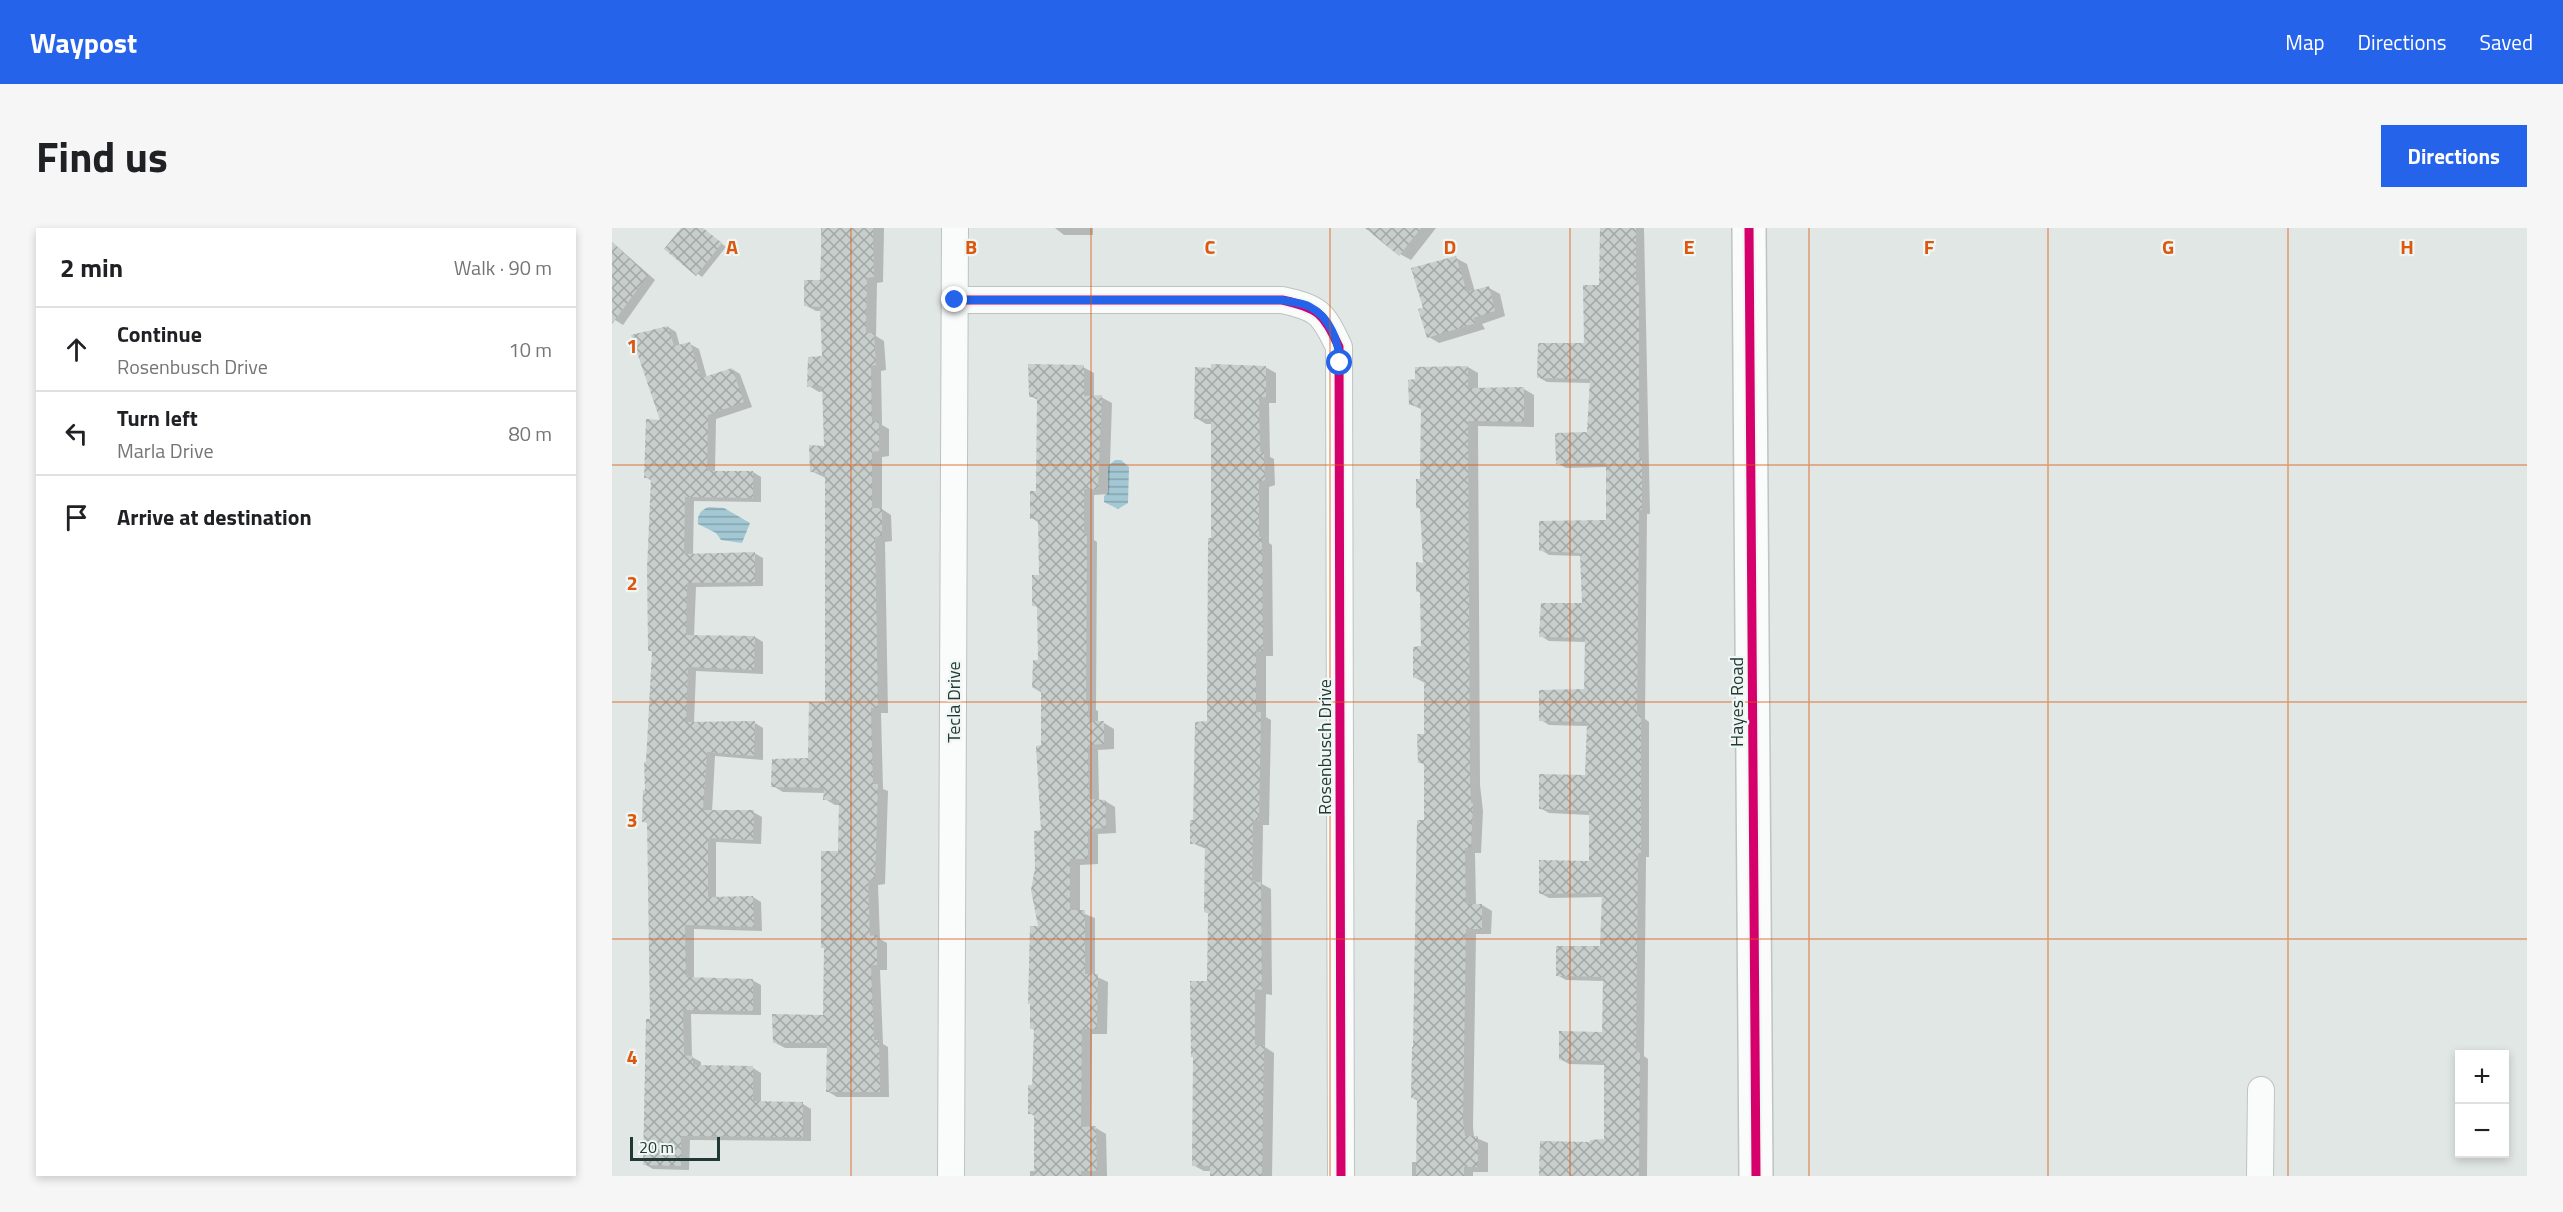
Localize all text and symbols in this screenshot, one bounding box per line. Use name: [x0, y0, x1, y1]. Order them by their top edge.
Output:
text: Waypost: [30, 21, 137, 64]
text: Map: [2285, 26, 2325, 58]
text: Directions: [2358, 26, 2447, 58]
text: Saved: [2480, 26, 2533, 58]
text: Find us: [36, 124, 168, 188]
button: Directions: [2381, 125, 2527, 187]
text: A: [726, 231, 738, 262]
text: B: [965, 231, 977, 262]
text: C: [1205, 231, 1216, 262]
text: D: [1444, 231, 1456, 262]
text: E: [1683, 231, 1695, 262]
text: F: [1924, 231, 1935, 262]
text: G: [2162, 231, 2174, 262]
text: H: [2400, 231, 2414, 262]
text: 2 min: [60, 248, 123, 287]
text: Walk · 90 m: [454, 252, 552, 283]
route end: [941, 286, 967, 312]
text: Continue: [117, 317, 202, 351]
text: 1: [626, 330, 638, 361]
icon: ahead: [60, 333, 93, 366]
text: 10 m: [508, 334, 552, 365]
route start: [1326, 349, 1352, 375]
text: Rosenbusch Drive: [117, 351, 268, 382]
text: Turn left: [117, 401, 198, 435]
icon: left: [60, 417, 93, 450]
text: 80 m: [508, 418, 552, 449]
text: Marla Drive: [117, 435, 214, 466]
text: Arrive at destination: [117, 500, 312, 534]
icon: arrive: [60, 501, 93, 534]
text: 2: [626, 567, 638, 598]
street label: Hayes Road: [1723, 657, 1750, 747]
street label: Tecla Drive: [940, 661, 967, 743]
street label: Rosenbusch Drive: [1311, 679, 1338, 815]
text: 3: [626, 804, 638, 835]
text: 4: [626, 1041, 638, 1072]
map controls: [2455, 1050, 2509, 1158]
button: +: [2455, 1050, 2509, 1104]
button: −: [2455, 1104, 2509, 1158]
scale bar: [630, 1134, 720, 1162]
text: 20 m: [639, 1135, 674, 1159]

